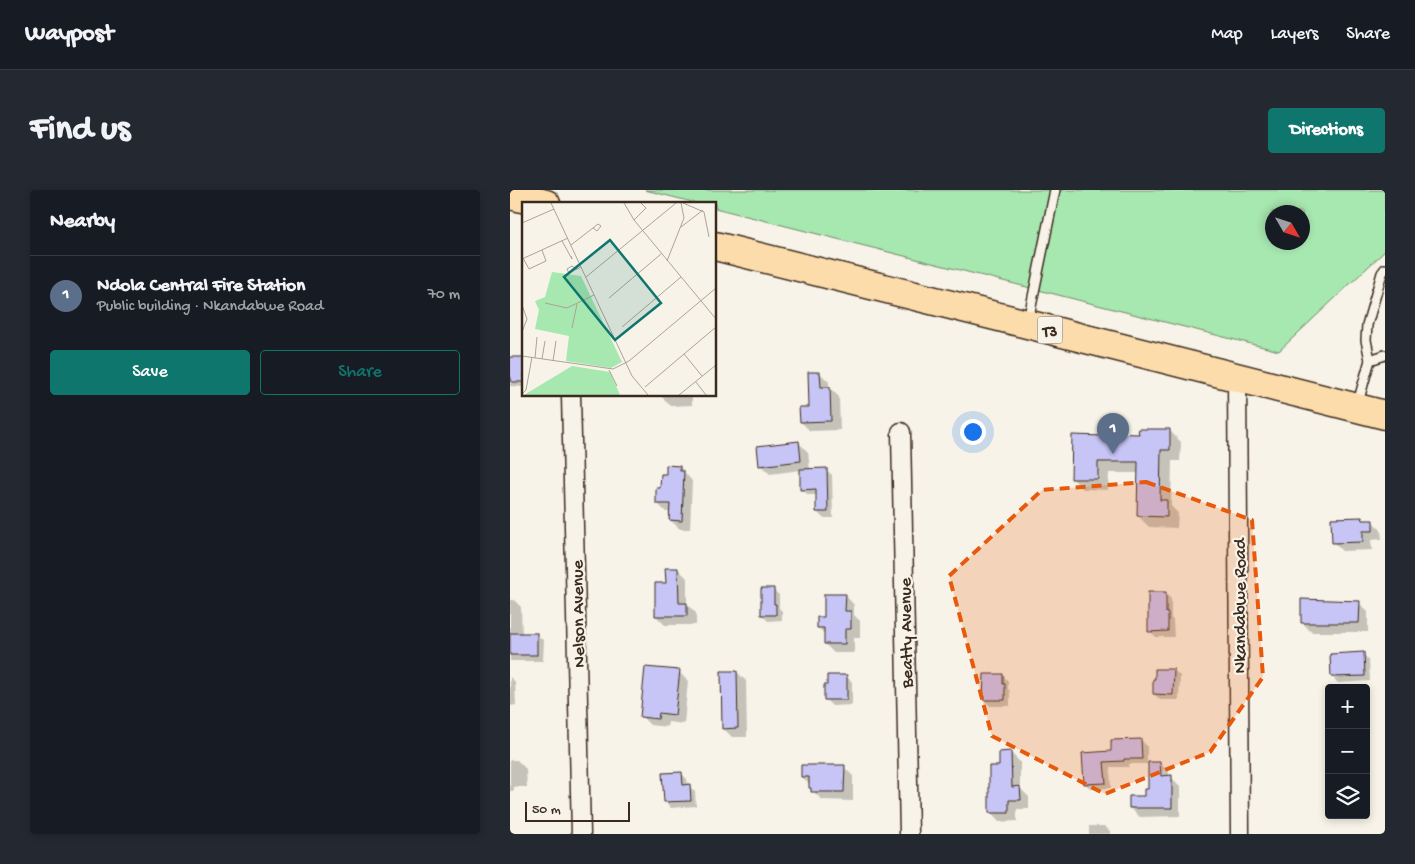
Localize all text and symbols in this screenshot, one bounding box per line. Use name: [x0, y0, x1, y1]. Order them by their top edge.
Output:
text: Waypost: [25, 20, 113, 49]
text: Map: [1211, 24, 1243, 45]
text: Layers: [1271, 24, 1318, 45]
text: Share: [1346, 24, 1390, 45]
button: Directions: [1268, 108, 1385, 153]
text: Find us: [30, 110, 130, 151]
inset map: [522, 202, 716, 396]
north arrow: [1265, 205, 1310, 250]
text: Nearby: [50, 210, 115, 235]
text: Ndola Central Fire Station: [97, 275, 305, 298]
text: 1: [63, 286, 69, 305]
text: 70 m: [427, 286, 460, 305]
text: Public building · Nkandabwe Road: [97, 298, 323, 317]
road number: T3: [1038, 316, 1062, 344]
button: Save: [50, 350, 250, 395]
button: Share: [260, 350, 460, 395]
pin: 1: [1097, 413, 1129, 454]
your location: [960, 419, 986, 445]
street label: Nkandabwe Road: [1231, 537, 1252, 674]
street label: Nelson Avenue: [568, 559, 591, 668]
street label: Beatty Avenue: [896, 577, 919, 689]
map controls: [1325, 684, 1370, 819]
button: +: [1325, 684, 1370, 729]
button: −: [1325, 729, 1370, 774]
button: layers: [1325, 774, 1370, 819]
scale bar: [525, 799, 630, 822]
text: 50 m: [532, 802, 561, 819]

